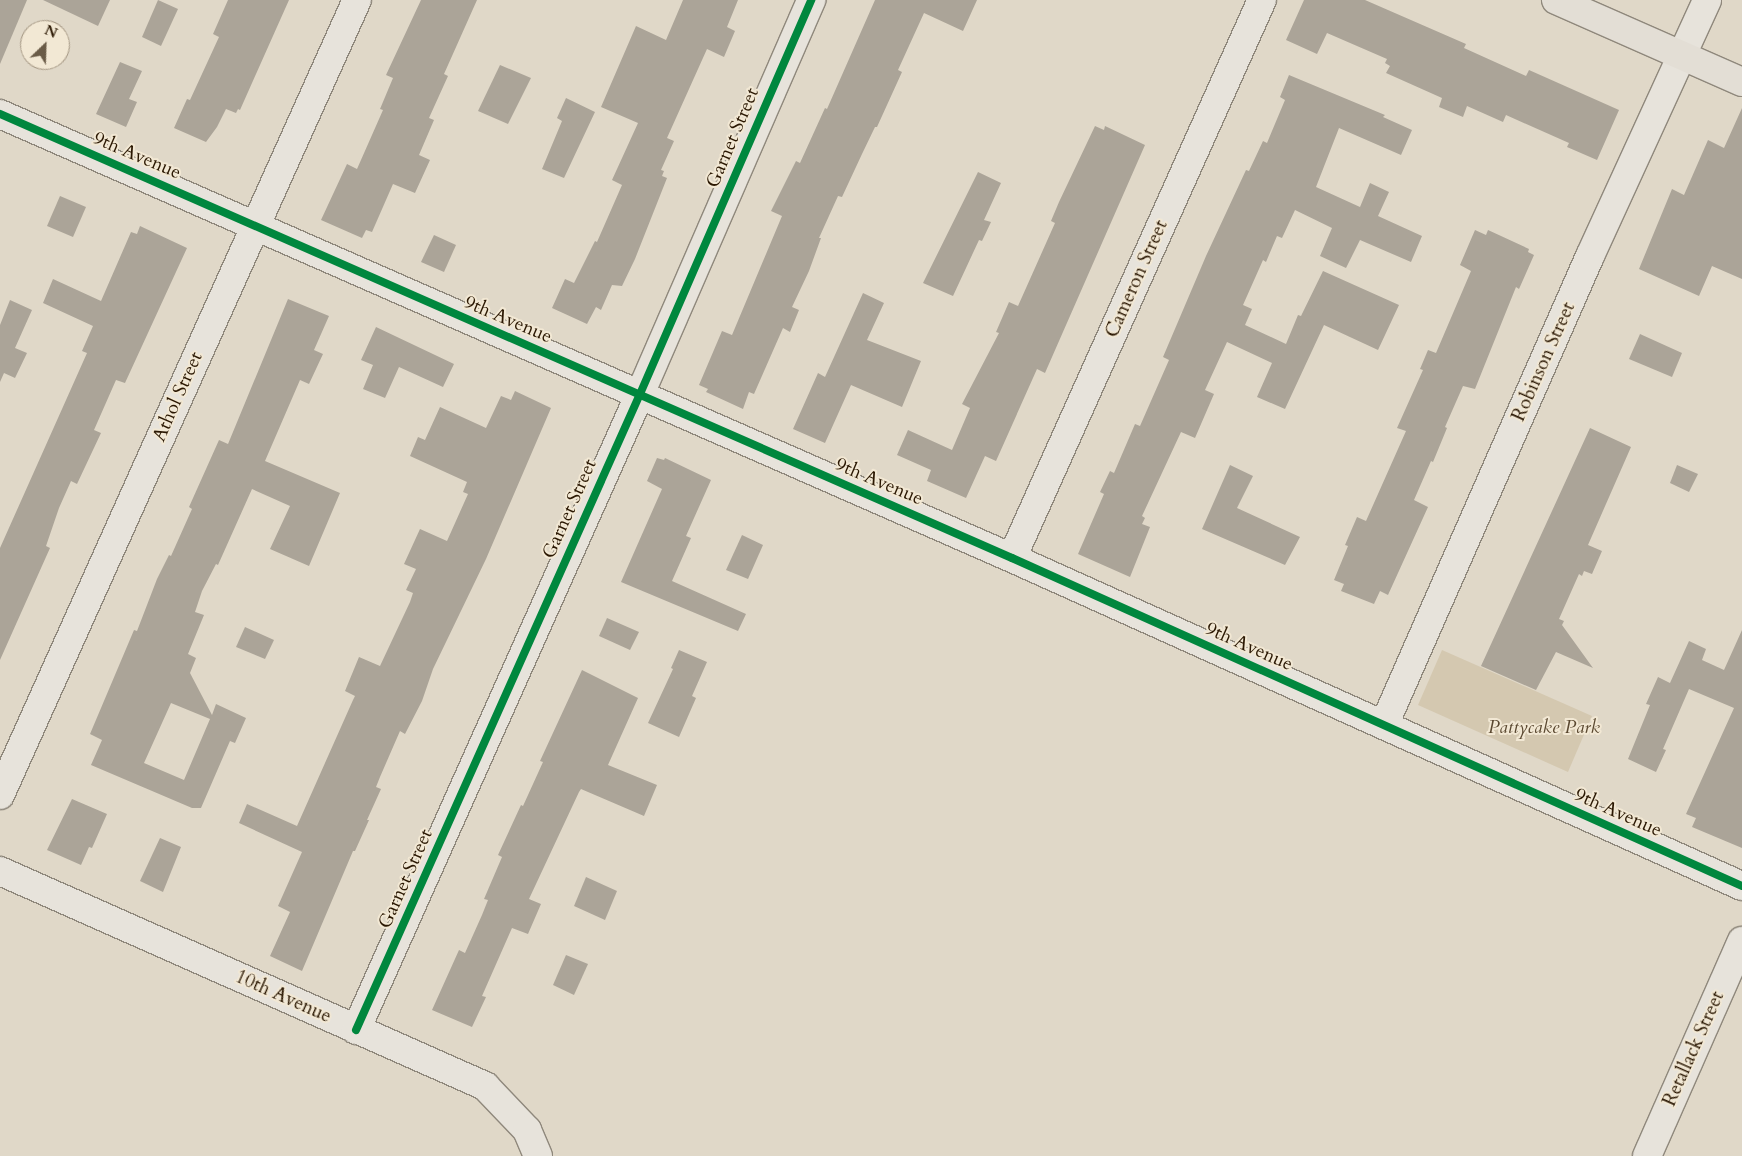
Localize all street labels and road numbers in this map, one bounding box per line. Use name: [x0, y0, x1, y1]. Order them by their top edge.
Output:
street label: Garnet Street: [702, 85, 764, 191]
street label: 9th Avenue: [90, 127, 184, 185]
street label: Cameron Street: [1101, 217, 1173, 341]
street label: 9th Avenue: [461, 291, 555, 349]
street label: Robinson Street: [1508, 299, 1580, 425]
street label: Athol Street: [148, 349, 208, 445]
street label: 9th Avenue: [832, 453, 926, 511]
street label: Garnet Street: [538, 456, 602, 562]
street label: 9th Avenue: [1202, 618, 1296, 676]
street label: 9th Avenue: [1571, 784, 1665, 842]
street label: Garnet Street: [374, 826, 438, 932]
street label: 10th Avenue: [231, 966, 335, 1028]
street label: Retallack Street: [1658, 988, 1730, 1110]

